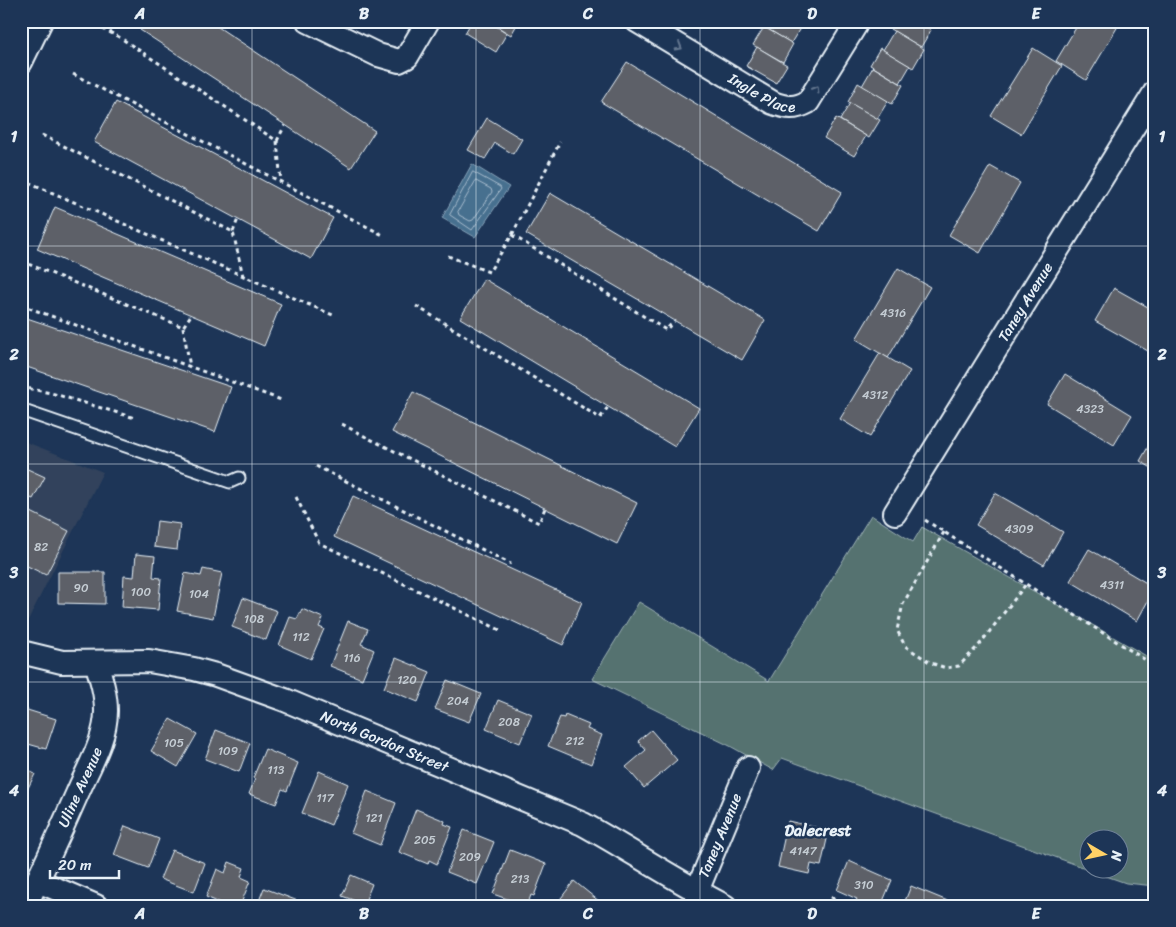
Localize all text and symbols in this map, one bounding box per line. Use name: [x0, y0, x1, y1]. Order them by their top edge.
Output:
text: A: [134, 0, 145, 28]
text: B: [359, 0, 370, 28]
text: C: [582, 0, 594, 28]
text: D: [807, 0, 817, 28]
text: E: [1032, 0, 1042, 28]
one-way arrow: [673, 40, 682, 50]
street label: Ingle Place: [722, 65, 796, 120]
one-way arrow: [810, 85, 819, 94]
text: 1: [11, 122, 18, 151]
text: 1: [1159, 122, 1166, 151]
street label: Taney Avenue: [991, 257, 1060, 347]
house number: 4316: [880, 302, 906, 324]
text: 2: [8, 340, 19, 369]
text: 2: [1156, 340, 1167, 369]
house number: 4312: [862, 384, 888, 406]
house number: 4323: [1076, 398, 1104, 420]
house number: 4309: [1004, 518, 1034, 540]
house number: 82: [34, 536, 48, 558]
text: 3: [9, 558, 19, 587]
text: 3: [1157, 558, 1167, 587]
house number: 4311: [1100, 574, 1124, 596]
house number: 90: [74, 577, 89, 599]
house number: 100: [131, 581, 152, 603]
house number: 104: [189, 583, 210, 605]
house number: 108: [244, 608, 264, 630]
house number: 112: [292, 626, 310, 648]
house number: 116: [343, 647, 361, 669]
house number: 120: [397, 669, 417, 691]
house number: 204: [447, 690, 470, 712]
street label: North Gordon Street: [317, 703, 454, 780]
house number: 208: [498, 711, 520, 733]
house number: 212: [566, 730, 585, 752]
house number: 105: [164, 732, 184, 754]
house number: 109: [218, 740, 238, 762]
street label: Uline Avenue: [51, 743, 110, 832]
house number: 113: [268, 759, 285, 781]
text: 4: [8, 776, 19, 805]
text: 4: [1156, 776, 1167, 805]
house number: 117: [316, 787, 335, 809]
street label: Taney Avenue: [691, 789, 749, 882]
house number: 121: [365, 807, 383, 829]
district label: Dalecrest: [785, 816, 852, 845]
house number: 205: [414, 829, 436, 851]
north arrow: [1078, 830, 1128, 880]
house number: 4147: [789, 840, 818, 862]
house number: 209: [459, 846, 481, 868]
scale bar: [50, 847, 119, 879]
text: N: [1103, 848, 1130, 863]
text: 20 m: [58, 852, 92, 878]
house number: 213: [511, 868, 530, 890]
house number: 310: [854, 874, 874, 896]
text: A: [134, 899, 145, 927]
text: B: [359, 899, 370, 927]
text: C: [582, 899, 594, 927]
text: D: [807, 899, 817, 927]
text: E: [1032, 899, 1042, 927]

